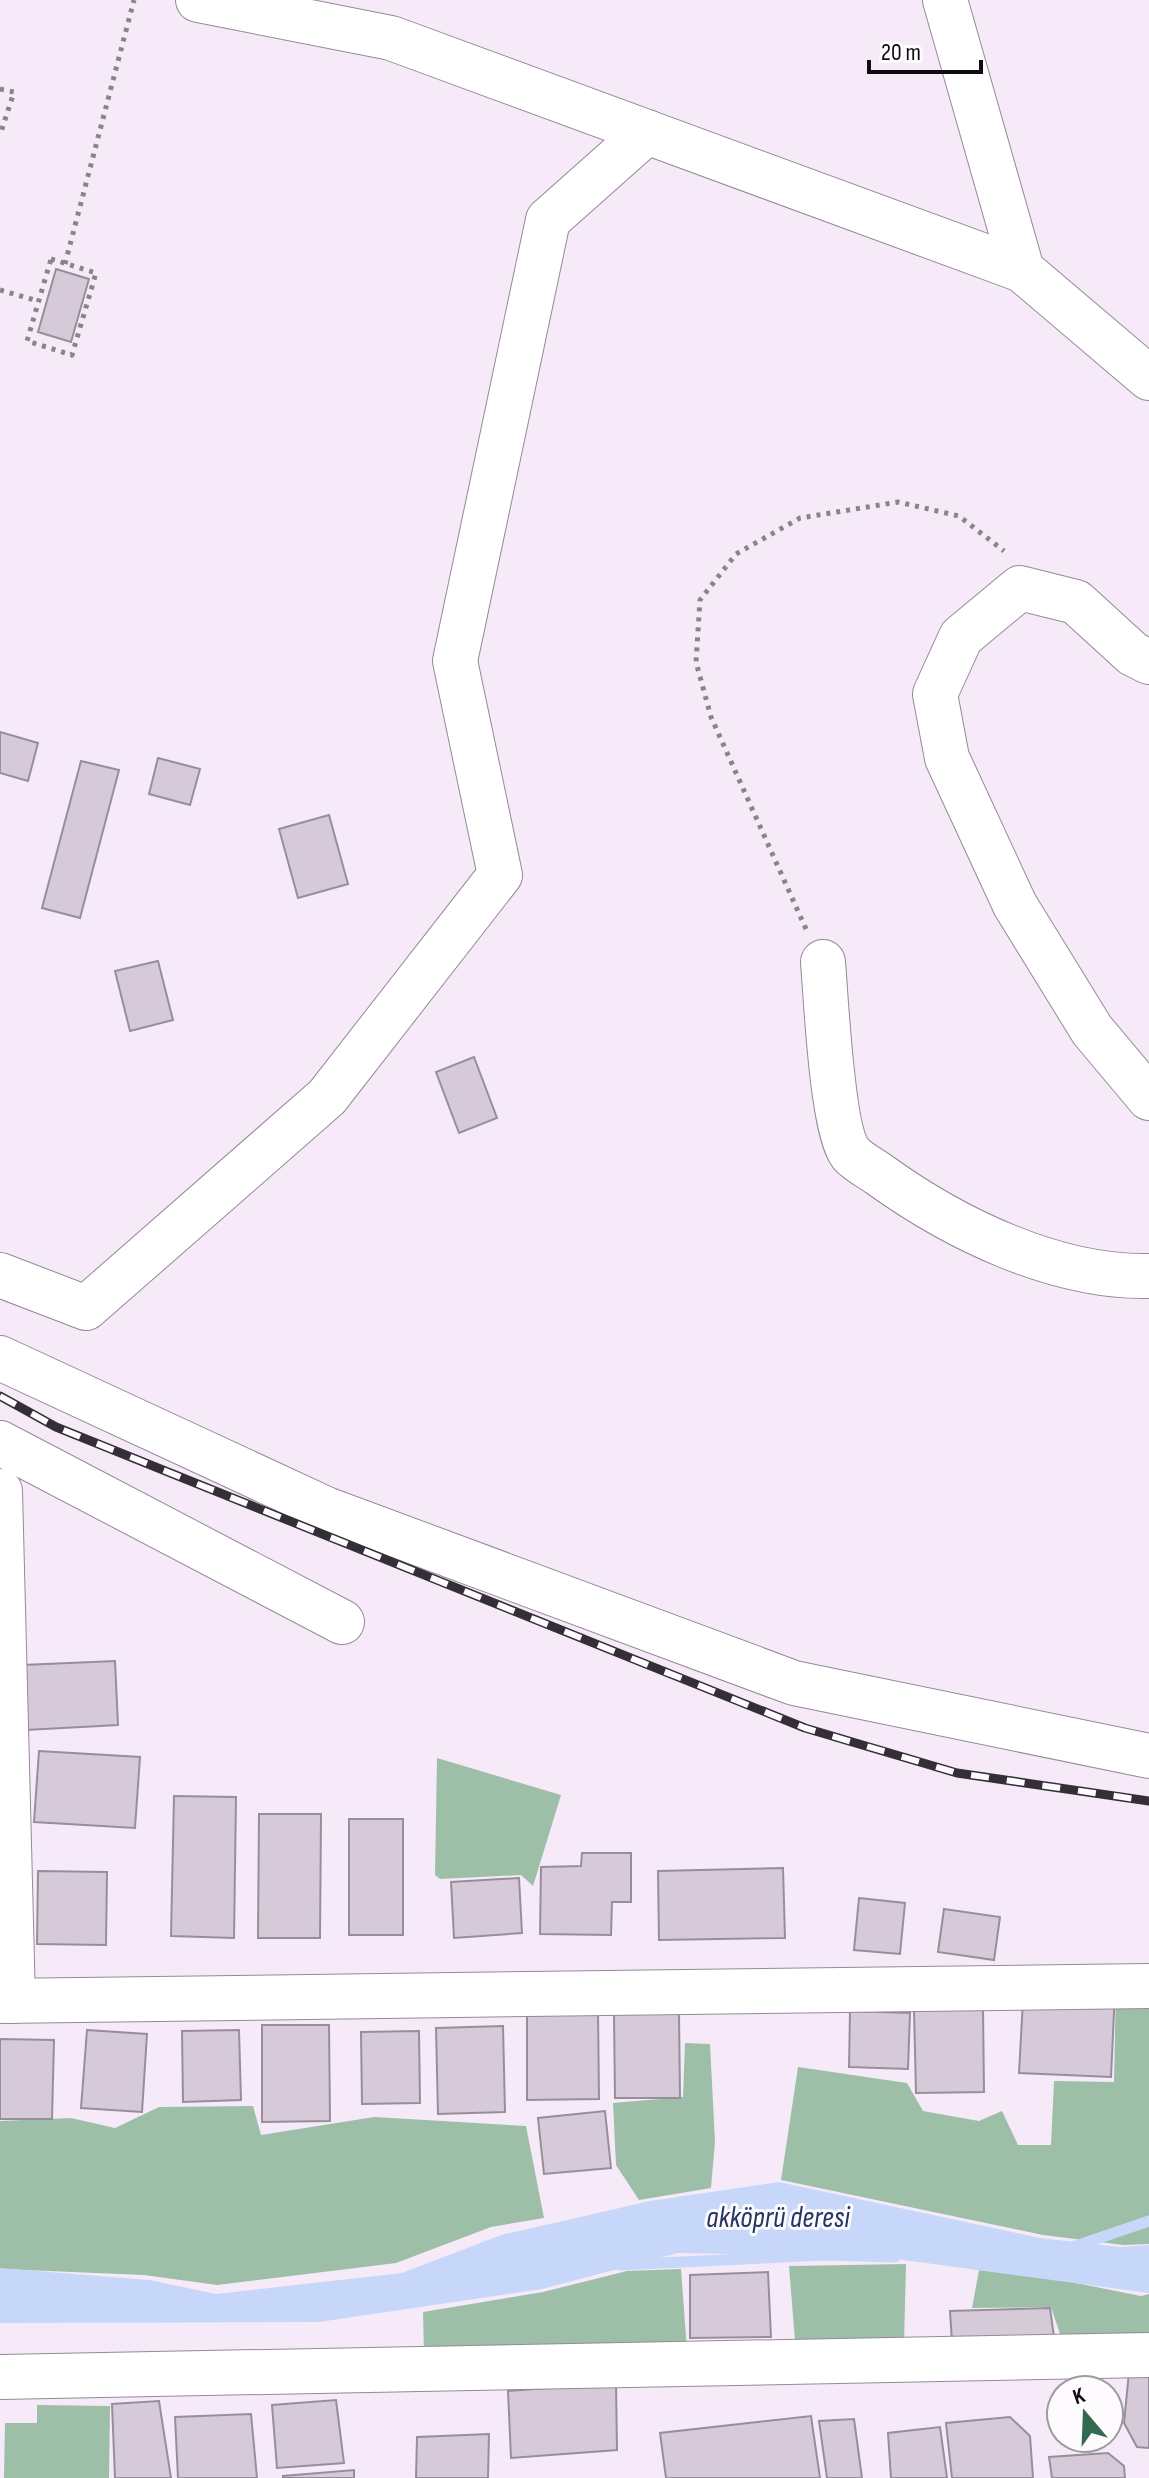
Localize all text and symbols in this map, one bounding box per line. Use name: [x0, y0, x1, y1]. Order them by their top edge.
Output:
scale bar: [869, 24, 981, 74]
text: 20 m: [881, 38, 921, 67]
water label: akköprü deresi: [706, 2200, 851, 2236]
north arrow: [1045, 2374, 1125, 2454]
text: K: [1069, 2382, 1089, 2411]

